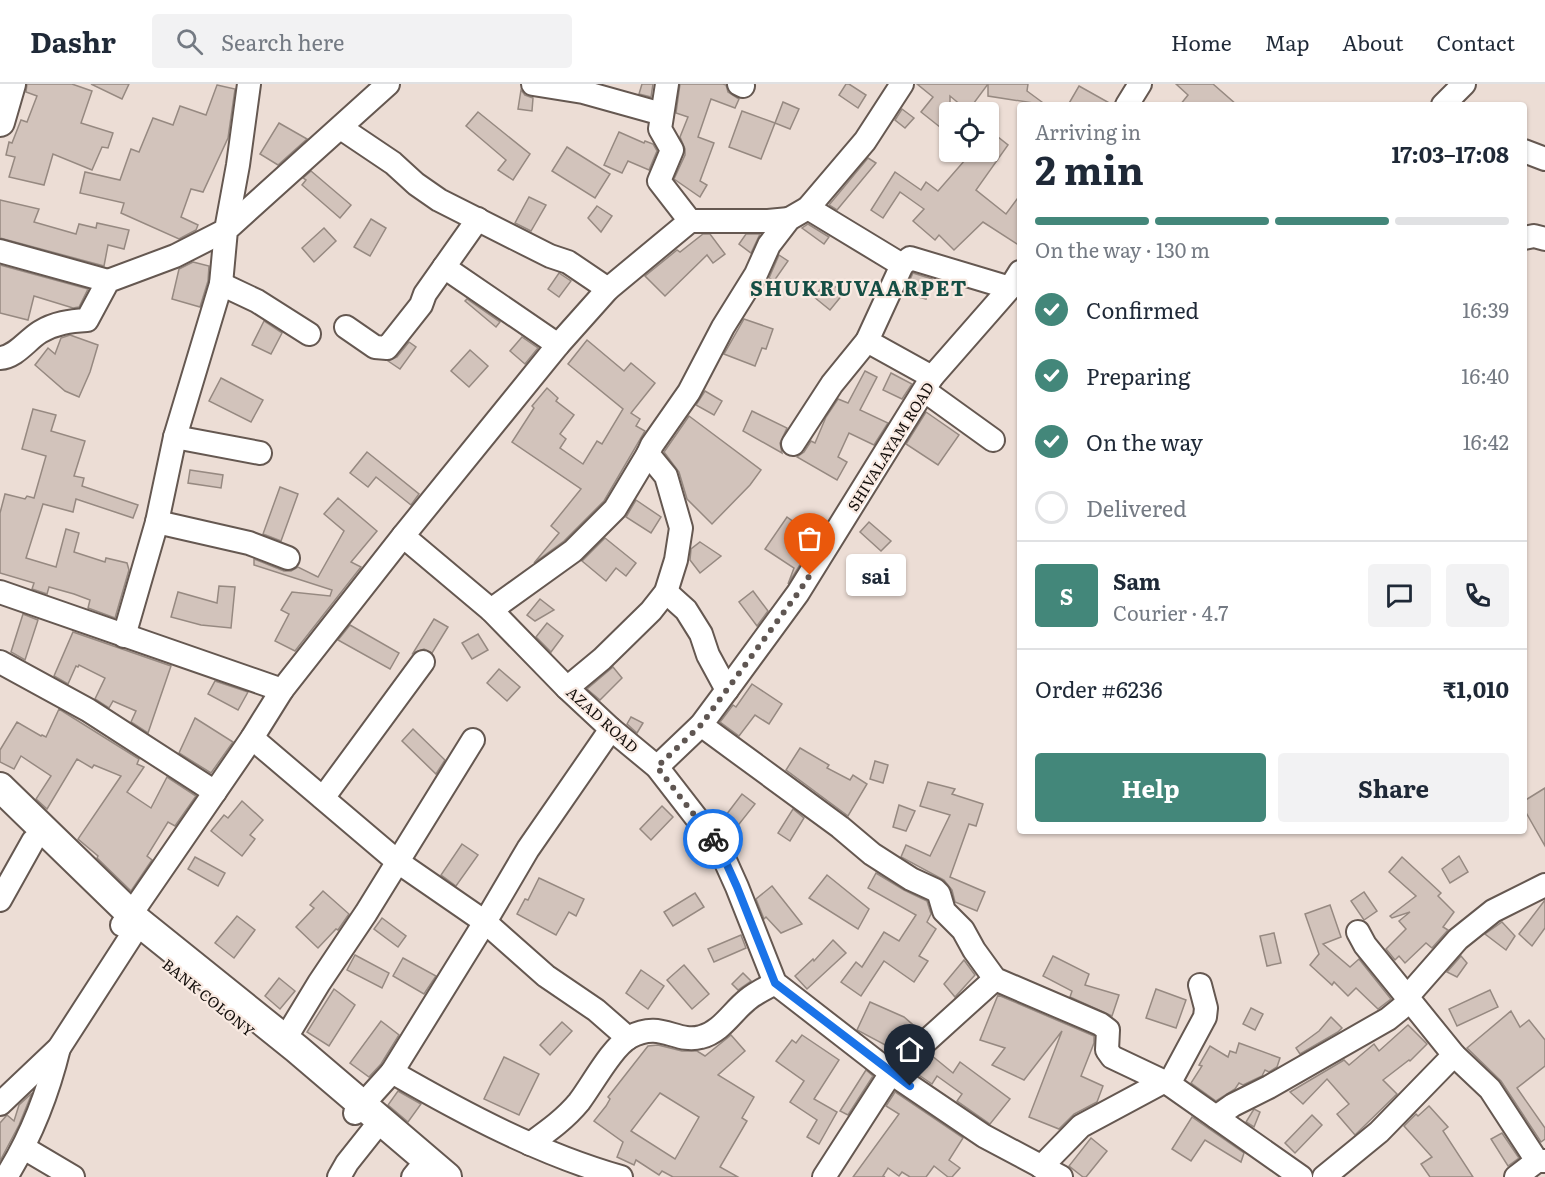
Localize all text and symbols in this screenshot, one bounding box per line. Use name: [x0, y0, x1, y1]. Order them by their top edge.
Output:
search box: [152, 14, 572, 68]
text: Dashr: [30, 20, 116, 62]
icon: search: [173, 25, 206, 58]
text: Search here: [221, 25, 344, 58]
text: Home: [1171, 26, 1232, 57]
text: Map: [1265, 26, 1309, 57]
text: About: [1342, 26, 1404, 57]
text: Contact: [1437, 26, 1515, 57]
map controls: [939, 102, 999, 162]
button: locate: [939, 102, 999, 162]
text: Arriving in: [1035, 116, 1141, 146]
text: 17:03–17:08: [1391, 137, 1509, 170]
text: 2 min: [1035, 139, 1144, 197]
text: On the way · 130 m: [1035, 234, 1210, 264]
district label: SHUKRUVAARPET: [750, 271, 968, 302]
icon: check: [1035, 293, 1068, 326]
text: Confirmed: [1086, 293, 1199, 326]
text: 16:39: [1462, 294, 1509, 324]
icon: check: [1035, 359, 1068, 392]
text: Preparing: [1086, 359, 1190, 392]
text: 16:40: [1461, 360, 1509, 390]
street label: SHIVALAYAM ROAD: [841, 377, 939, 515]
icon: check: [1035, 425, 1068, 458]
text: On the way: [1086, 425, 1203, 458]
text: 16:42: [1463, 426, 1509, 456]
text: Delivered: [1086, 491, 1187, 524]
pin: [784, 513, 835, 575]
icon: bag: [793, 522, 826, 555]
callout: sai: [846, 554, 906, 596]
text: sai: [862, 560, 890, 590]
text: Sam: [1113, 564, 1161, 597]
button: chat: [1368, 564, 1431, 627]
button: phone: [1446, 564, 1509, 627]
text: S: [1060, 579, 1073, 612]
text: Courier · 4.7: [1113, 597, 1228, 627]
text: Order #6236: [1035, 672, 1163, 705]
text: ₹1,010: [1443, 672, 1509, 705]
street label: AZAD ROAD: [562, 680, 644, 758]
button: Help: [1035, 753, 1266, 822]
button: Share: [1278, 753, 1509, 822]
courier: [683, 809, 743, 869]
icon: bike: [697, 823, 730, 856]
street label: BANK COLONY: [158, 952, 260, 1042]
pin: [884, 1024, 935, 1086]
icon: home: [893, 1033, 926, 1066]

